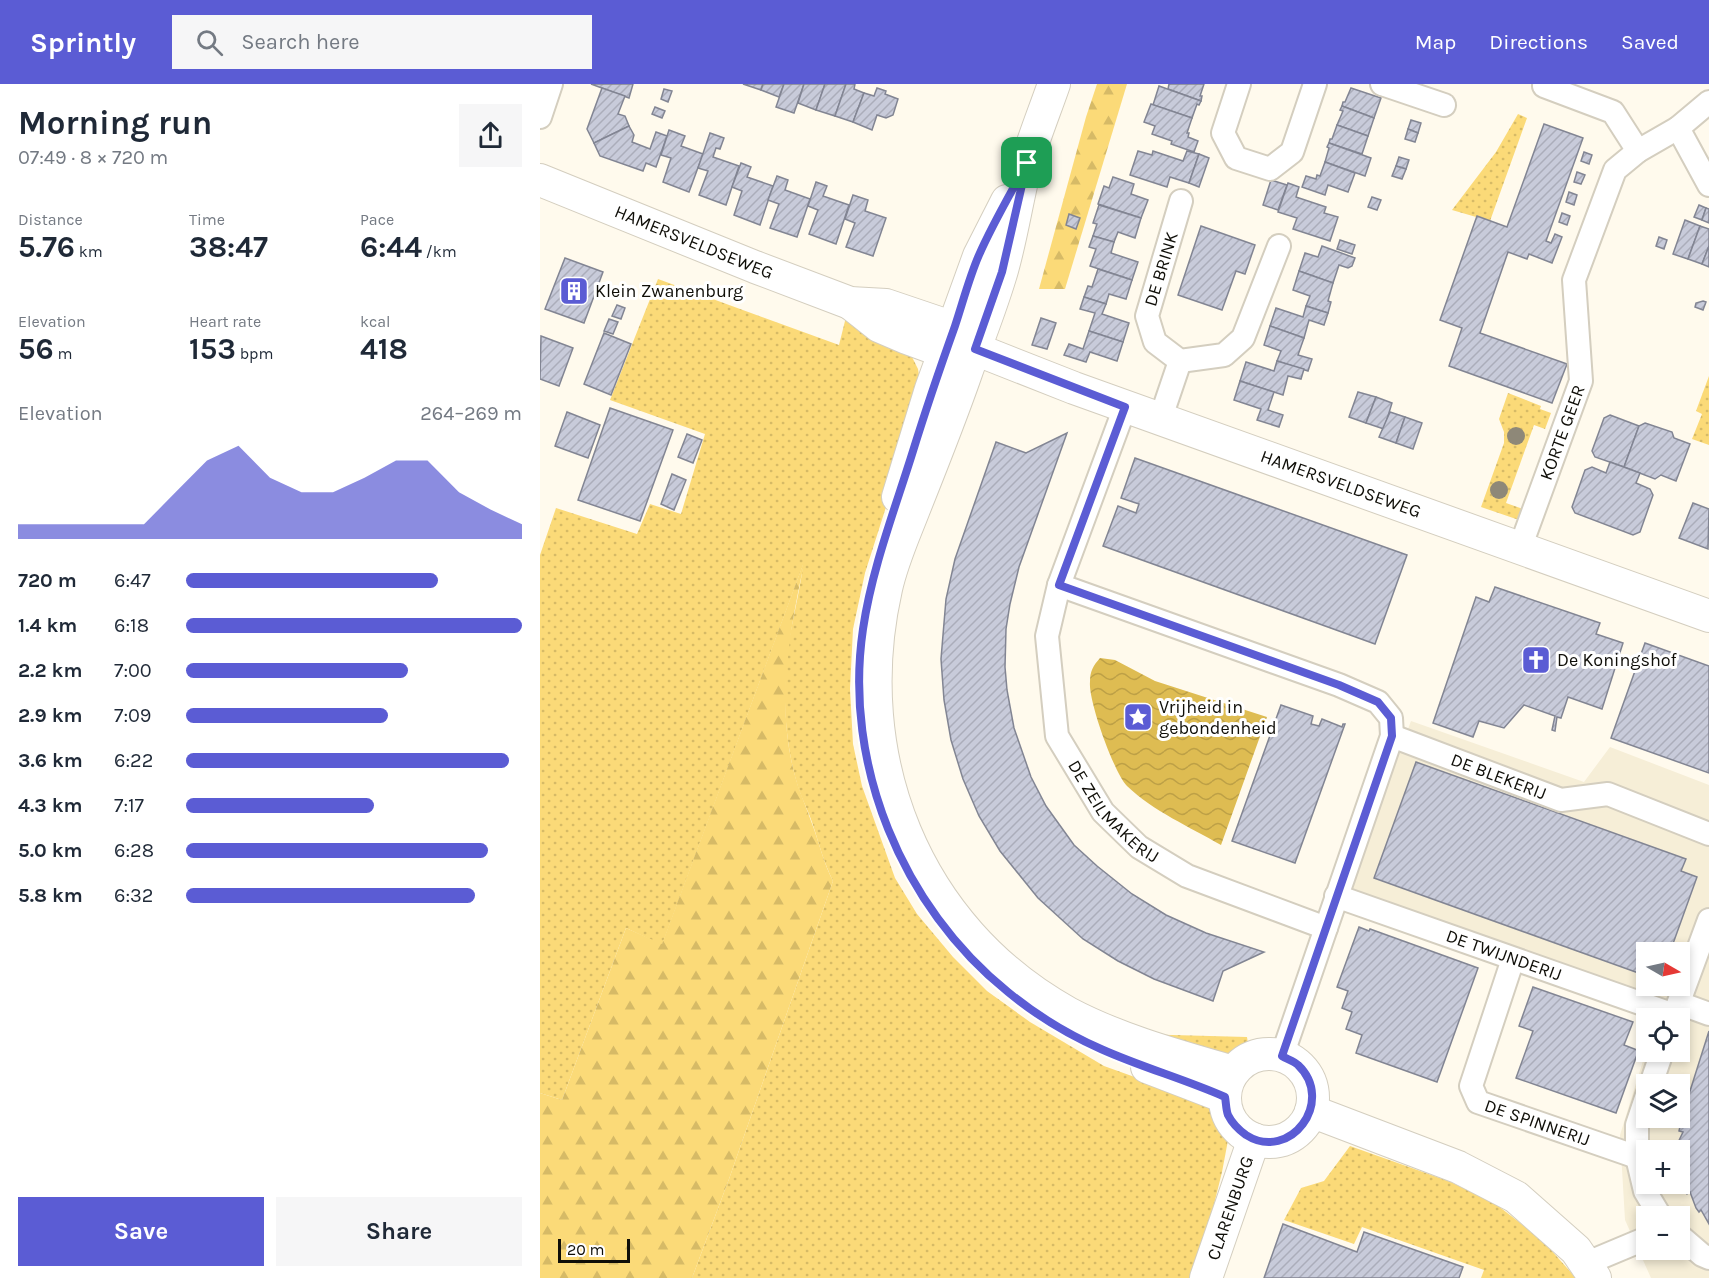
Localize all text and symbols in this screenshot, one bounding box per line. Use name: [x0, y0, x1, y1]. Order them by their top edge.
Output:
search box: [172, 15, 592, 69]
text: Sprintly: [30, 26, 136, 59]
icon: search: [193, 26, 226, 59]
text: Search here: [241, 29, 360, 55]
text: Map: [1415, 30, 1456, 54]
text: Directions: [1489, 30, 1588, 54]
text: Saved: [1621, 30, 1679, 54]
text: Morning run: [18, 104, 212, 142]
button: share: [459, 104, 522, 167]
pin: [1001, 137, 1052, 188]
text: 07:49 · 8 × 720 m: [18, 146, 168, 169]
icon: arrive: [1010, 146, 1043, 179]
street label: HAMERSVELDSEWEG: [611, 200, 776, 284]
text: Distance: [18, 210, 83, 229]
text: Time: [189, 210, 225, 229]
text: Pace: [360, 210, 394, 229]
text: 5.76: [18, 229, 75, 265]
text: 38:47: [189, 229, 268, 265]
text: 6:44: [360, 229, 422, 265]
street label: DE BRINK: [1139, 229, 1183, 309]
text: km: [75, 242, 103, 261]
text: /km: [422, 242, 457, 261]
building icon: Klein Zwanenburg: [558, 275, 590, 307]
place label: Klein Zwanenburg: [595, 280, 743, 302]
text: Elevation: [18, 312, 86, 331]
text: Heart rate: [189, 312, 261, 331]
text: kcal: [360, 312, 391, 331]
text: 56: [18, 331, 54, 367]
text: 153: [189, 331, 236, 367]
text: 418: [360, 331, 408, 367]
text: m: [54, 344, 72, 363]
text: bpm: [236, 344, 273, 363]
street label: KORTE GEER: [1535, 382, 1590, 483]
text: Elevation: [18, 402, 103, 425]
text: 264–269 m: [420, 402, 522, 425]
street label: HAMERSVELDSEWEG: [1258, 445, 1424, 523]
text: 720 m: [18, 569, 77, 592]
text: 6:47: [114, 569, 151, 592]
text: 1.4 km: [18, 614, 77, 637]
text: 6:18: [114, 614, 149, 637]
church icon: De Koningshof: [1520, 644, 1552, 676]
place label: De Koningshof: [1557, 649, 1678, 671]
text: 2.2 km: [18, 659, 82, 682]
text: 7:00: [114, 659, 152, 682]
place label: Vrijheid in gebondenheid: [1159, 696, 1277, 739]
place icon: Vrijheid in gebondenheid: [1122, 701, 1154, 733]
text: 2.9 km: [18, 704, 82, 727]
text: 7:09: [114, 704, 151, 727]
street label: DE BLEKERIJ: [1448, 748, 1549, 804]
text: 3.6 km: [18, 749, 83, 772]
text: 6:22: [114, 749, 153, 772]
street label: DE ZEILMAKERIJ: [1063, 756, 1163, 868]
text: 4.3 km: [18, 794, 83, 817]
text: 7:17: [114, 794, 144, 817]
text: 5.0 km: [18, 839, 82, 862]
text: 6:28: [114, 839, 154, 862]
text: 5.8 km: [18, 884, 83, 907]
text: 6:32: [114, 884, 153, 907]
street label: DE TWIJNDERIJ: [1443, 925, 1565, 986]
north arrow: [1636, 942, 1690, 996]
map controls: [1636, 942, 1690, 1260]
button: locate: [1636, 1008, 1690, 1062]
button: layers: [1636, 1074, 1690, 1128]
street label: DE SPINNERIJ: [1482, 1094, 1593, 1151]
button: +: [1636, 1140, 1690, 1194]
street label: CLARENBURG: [1202, 1153, 1258, 1263]
button: Save: [18, 1197, 264, 1266]
button: Share: [276, 1197, 522, 1266]
button: −: [1636, 1206, 1690, 1260]
scale bar: [558, 1236, 630, 1264]
text: 20 m: [567, 1240, 605, 1259]

